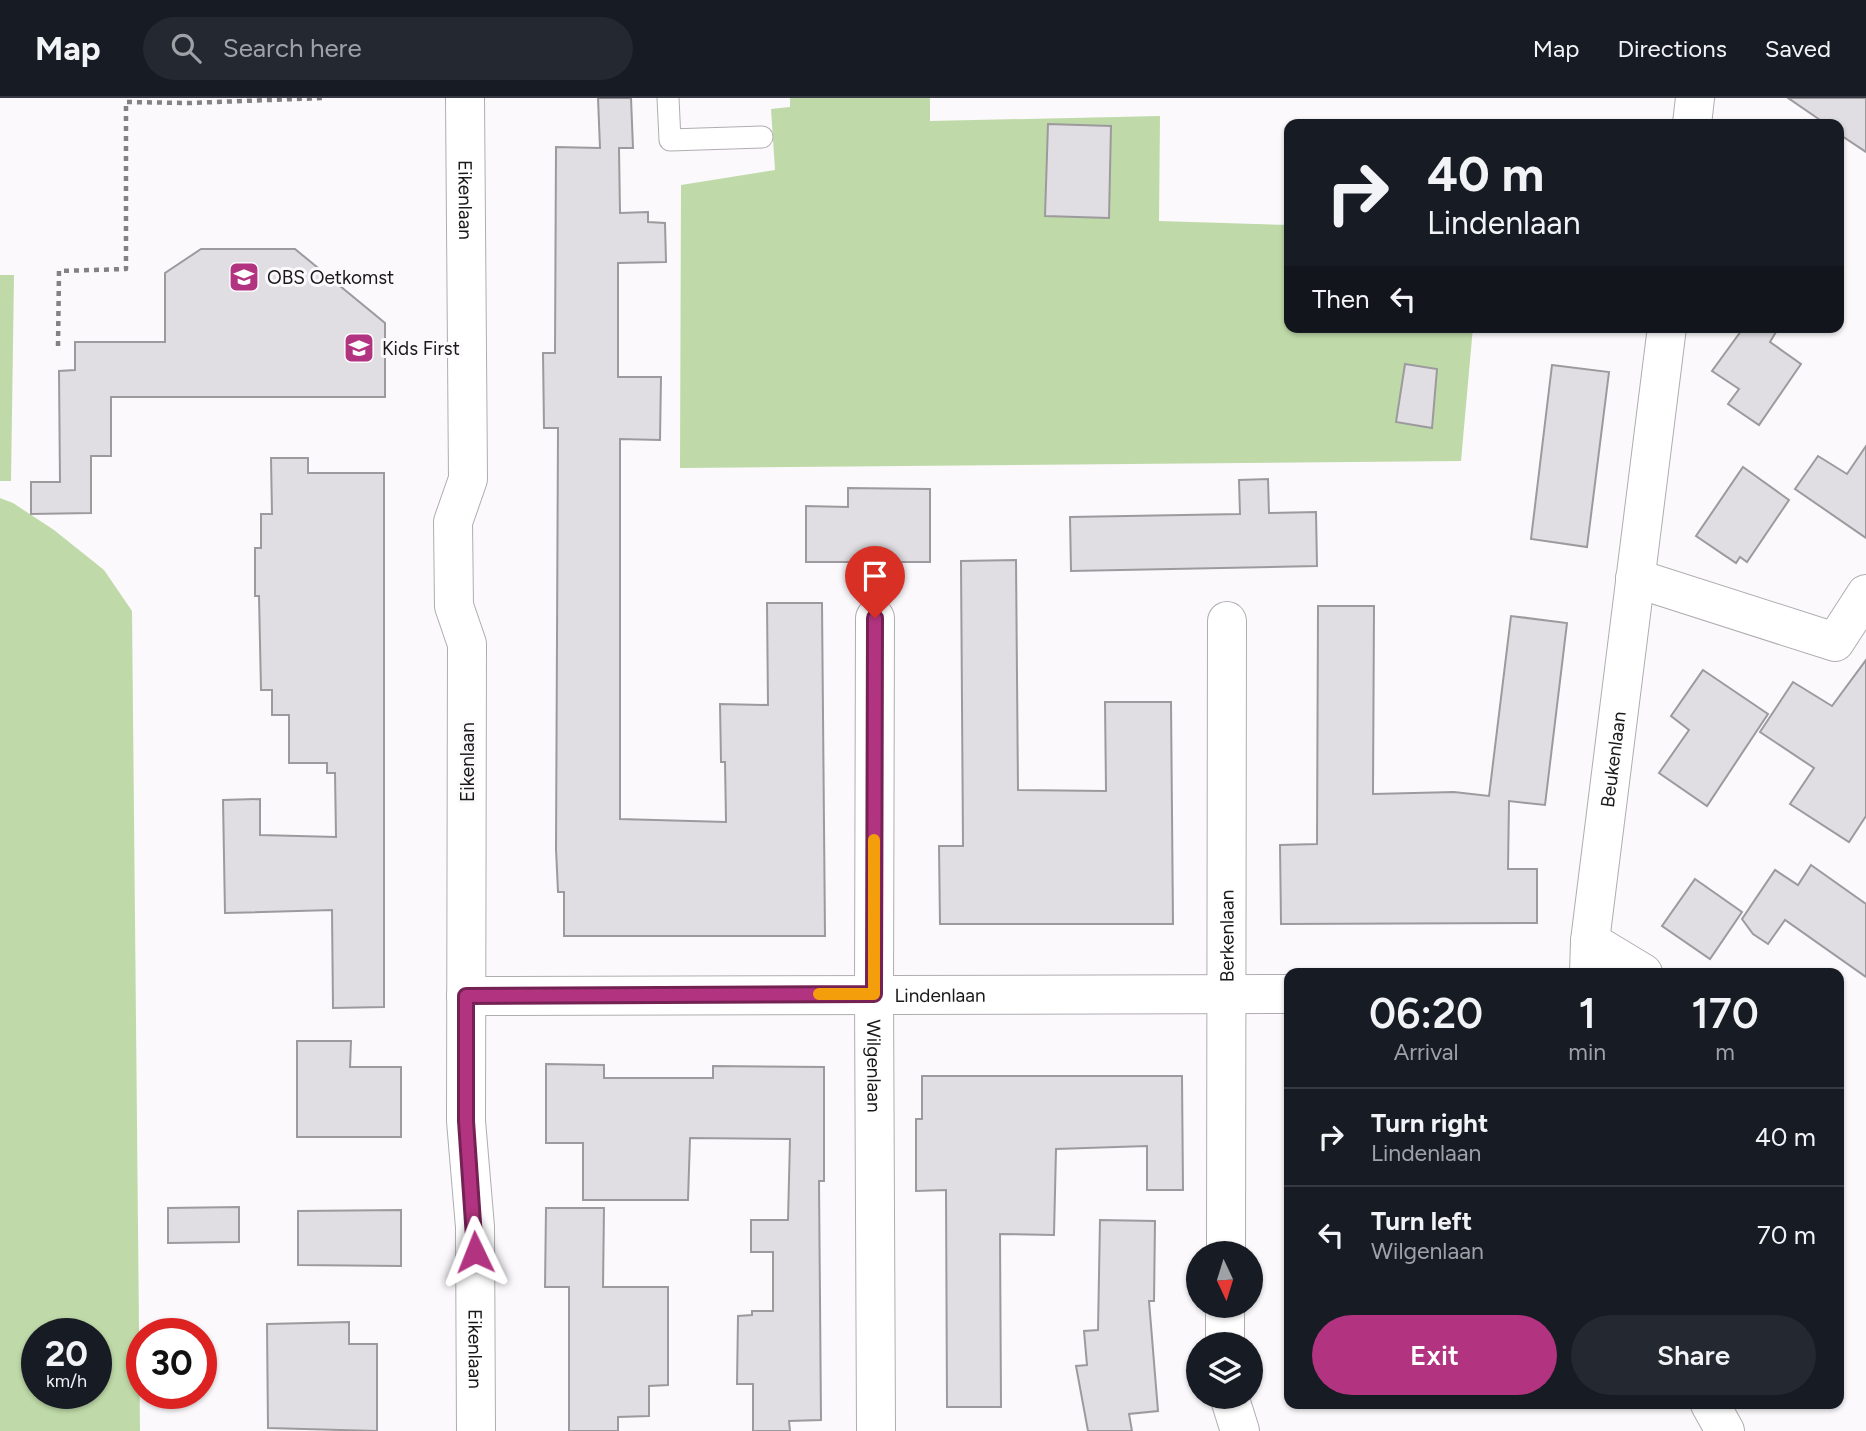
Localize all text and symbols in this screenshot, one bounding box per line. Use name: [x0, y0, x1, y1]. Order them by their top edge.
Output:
search box: [143, 17, 633, 80]
text: Map: [35, 29, 101, 68]
icon: search: [167, 29, 205, 67]
text: Search here: [223, 32, 362, 64]
text: Map: [1533, 34, 1579, 63]
text: Directions: [1617, 34, 1727, 63]
text: Saved: [1765, 34, 1831, 63]
text: 40 m: [1427, 144, 1544, 203]
icon: right: [1312, 147, 1403, 238]
street label: Eikenlaan: [454, 160, 478, 240]
text: Lindenlaan: [1427, 204, 1581, 242]
school or university icon: OBS Oetkomst: [227, 260, 261, 294]
place label: OBS Oetkomst: [267, 266, 394, 289]
icon: left: [1384, 280, 1422, 318]
text: Then: [1312, 283, 1370, 315]
school or university icon: Kids First: [342, 331, 376, 365]
place label: Kids First: [382, 337, 460, 360]
pin: [845, 546, 905, 618]
icon: arrive: [856, 557, 894, 595]
street label: Beukenlaan: [1595, 710, 1630, 809]
street label: Eikenlaan: [456, 722, 479, 802]
street label: Berkenlaan: [1215, 890, 1238, 982]
street label: Lindenlaan: [894, 983, 986, 1006]
text: 06:20: [1369, 988, 1483, 1039]
text: 1: [1578, 988, 1596, 1039]
text: 170: [1691, 988, 1759, 1039]
street label: Wilgenlaan: [863, 1019, 886, 1113]
text: Arrival: [1394, 1038, 1459, 1066]
text: min: [1568, 1038, 1606, 1066]
text: m: [1715, 1038, 1735, 1066]
text: Turn right: [1371, 1107, 1488, 1139]
icon: right: [1312, 1118, 1350, 1156]
text: 40 m: [1755, 1121, 1816, 1153]
text: Lindenlaan: [1371, 1139, 1481, 1167]
text: Turn left: [1371, 1205, 1472, 1237]
position arrow: [438, 1215, 512, 1289]
icon: left: [1312, 1216, 1350, 1254]
text: 70 m: [1757, 1219, 1816, 1251]
text: Wilgenlaan: [1371, 1237, 1484, 1265]
north arrow: [1186, 1241, 1264, 1318]
map controls: [1186, 1241, 1263, 1409]
street label: Eikenlaan: [464, 1309, 487, 1389]
button: Exit: [1312, 1315, 1557, 1395]
button: Share: [1571, 1315, 1816, 1395]
speed limit sign: 30: [126, 1318, 217, 1409]
button: layers: [1186, 1332, 1263, 1409]
text: 20: [45, 1333, 88, 1375]
text: km/h: [46, 1370, 87, 1392]

